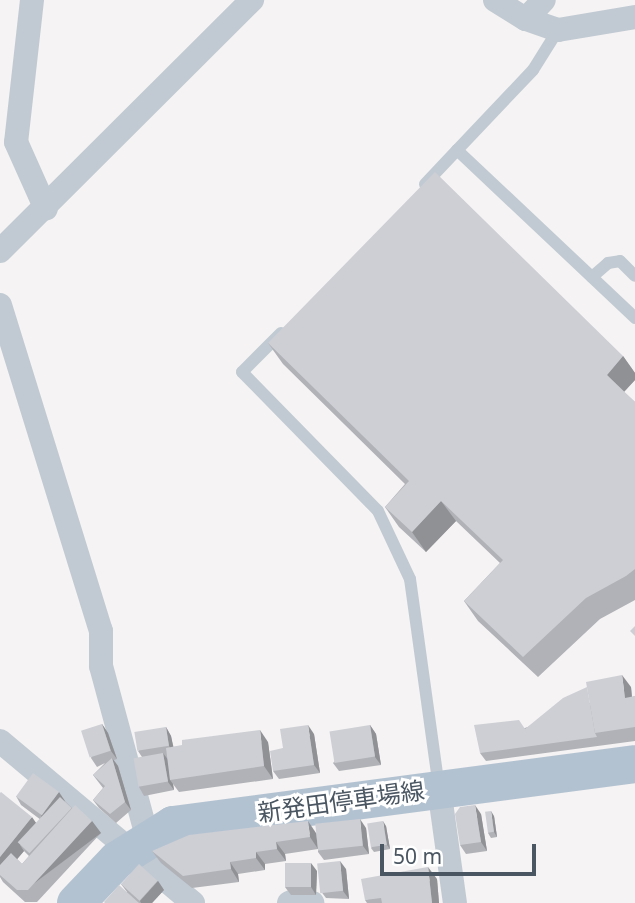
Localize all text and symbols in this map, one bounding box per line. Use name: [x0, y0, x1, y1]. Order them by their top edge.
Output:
street label: 新発田停車場線: [256, 775, 426, 827]
scale bar: [383, 830, 539, 874]
text: 50 m: [393, 842, 442, 870]

